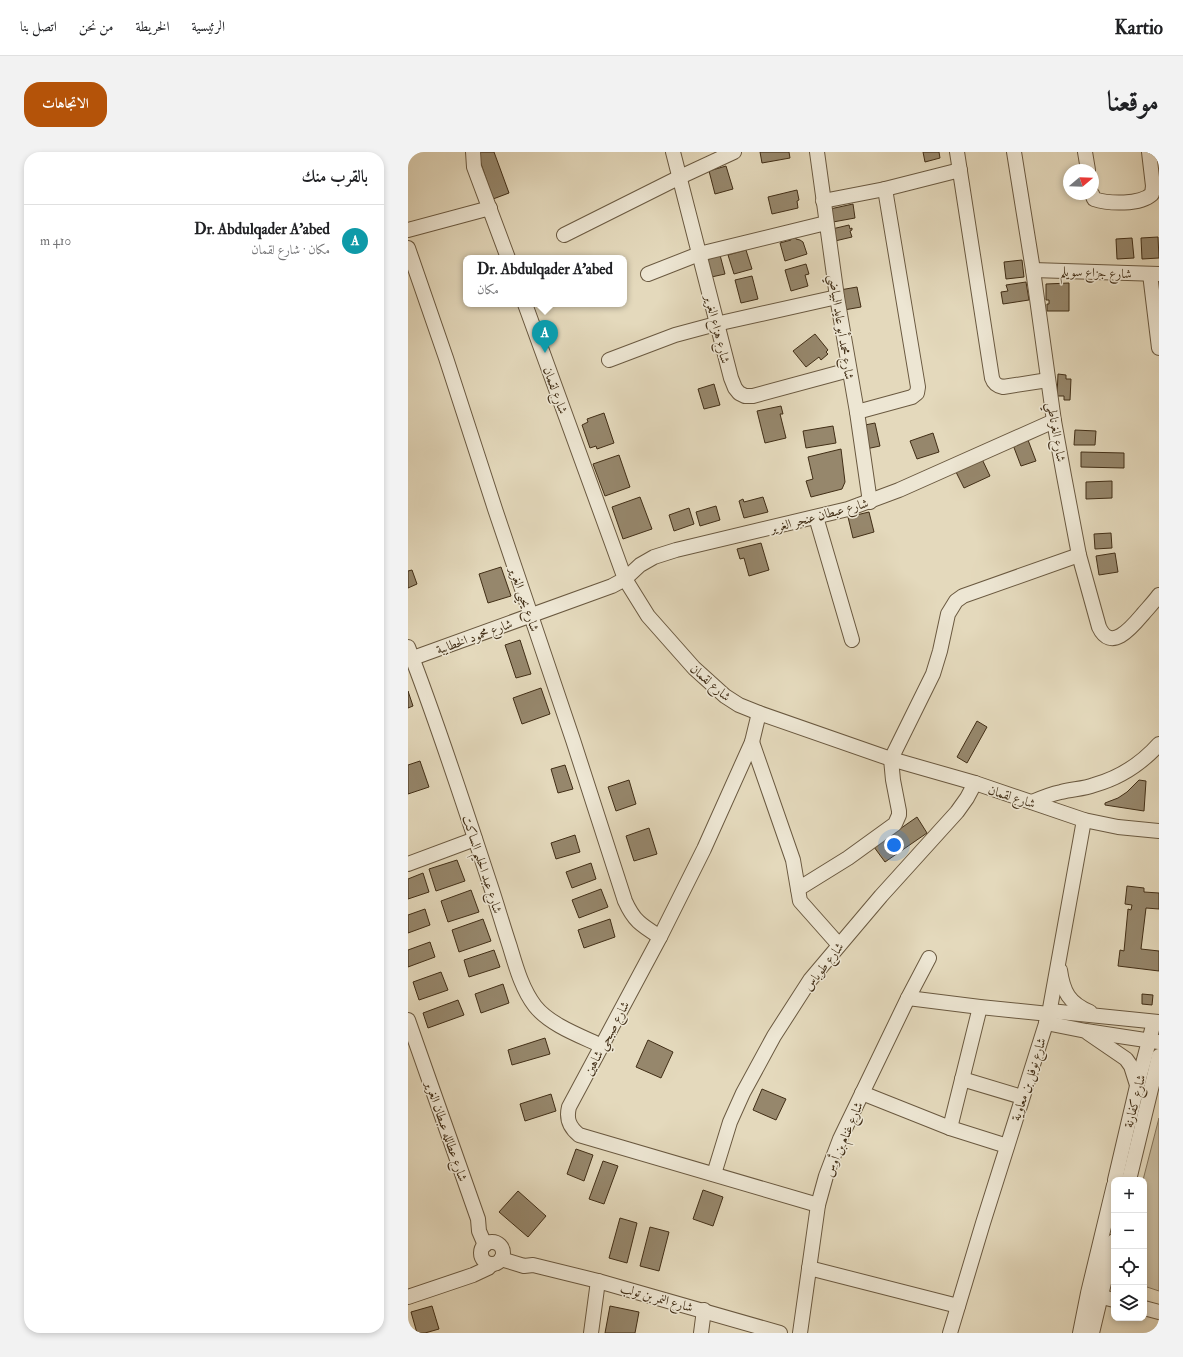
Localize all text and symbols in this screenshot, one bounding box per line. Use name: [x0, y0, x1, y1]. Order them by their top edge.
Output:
text: Kartio: [1115, 16, 1163, 40]
text: اتصل بنا: [20, 18, 57, 35]
text: من نحن: [79, 18, 113, 35]
text: الخريطة: [135, 18, 169, 35]
text: الرئيسية: [191, 18, 225, 35]
button: الاتجاهات: [24, 82, 107, 127]
text: موقعنا: [1107, 85, 1159, 120]
north arrow: [1063, 164, 1099, 200]
text: بالقرب منك: [302, 166, 368, 187]
text: Dr. Abdulqader A'abed: [194, 220, 330, 239]
text: 410 m: [40, 233, 71, 249]
text: A: [351, 233, 359, 249]
text: مكان · شارع لقمان: [251, 242, 330, 258]
popup: [463, 255, 627, 307]
text: Dr. Abdulqader A'abed: [477, 260, 613, 279]
street label: شارع جزاع سويلم: [1060, 264, 1132, 287]
street label: شارع محمد أبو عايد البياضي: [821, 273, 858, 382]
text: مكان: [477, 282, 499, 298]
street label: شارع هزاع الغرير: [697, 292, 733, 366]
pin: A: [532, 320, 558, 353]
street label: شارع لقمان: [536, 365, 571, 417]
street label: شارع الغرناطي: [1039, 401, 1069, 464]
street label: شارع عبطان عنجر الغرير: [766, 495, 871, 540]
street label: شارع يحيى الغرير: [502, 563, 543, 635]
street label: شارع محمود الخطايبة: [434, 616, 516, 661]
street label: شارع لقمان: [685, 661, 734, 707]
street label: شارع لقمان: [985, 782, 1037, 815]
street label: شارع عبد الحليم الساكت: [454, 813, 506, 917]
your location: [884, 835, 904, 855]
street label: شارع طوباس: [800, 939, 850, 996]
street label: شارع صبحي شاهين: [581, 999, 637, 1080]
street label: شارع نوفل بن معاوية: [1008, 1036, 1053, 1124]
street label: شارع كفارنة: [1121, 1073, 1152, 1130]
street label: شارع عطالله عبطان الغرير: [418, 1077, 471, 1185]
street label: شارع غنام بن أوس: [820, 1099, 870, 1180]
map controls: [1111, 1177, 1147, 1321]
button: +: [1111, 1177, 1147, 1213]
button: −: [1111, 1213, 1147, 1249]
button: locate: [1111, 1249, 1147, 1285]
street label: شارع النمر بن تولب: [618, 1280, 695, 1319]
button: layers: [1111, 1285, 1147, 1321]

